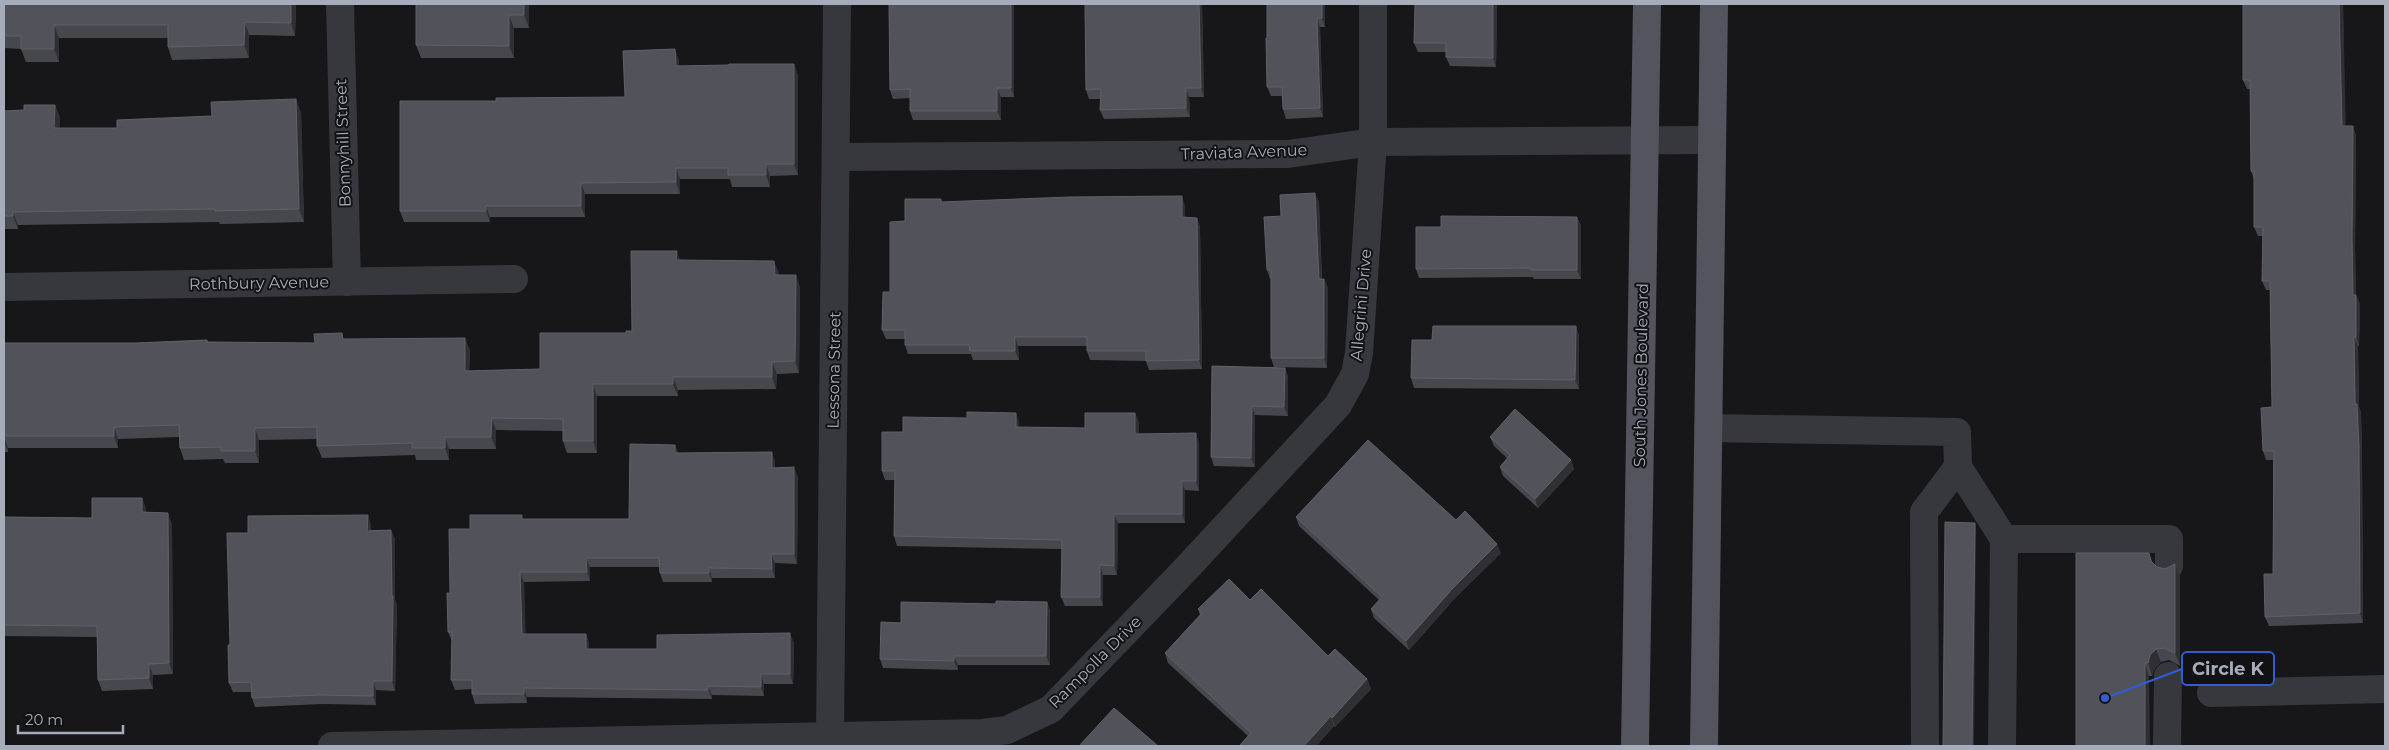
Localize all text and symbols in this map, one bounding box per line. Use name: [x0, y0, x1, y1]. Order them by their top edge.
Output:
street label: Bonnyhill Street: [331, 78, 355, 207]
street label: Traviata Avenue: [1180, 140, 1308, 164]
street label: Allegrini Drive: [1347, 248, 1375, 362]
street label: Rothbury Avenue: [189, 272, 329, 294]
street label: South Jones Boulevard: [1630, 283, 1652, 467]
street label: Lessona Street: [823, 311, 845, 429]
street label: Rampolla Drive: [1045, 612, 1145, 712]
callout: Circle K: [2182, 652, 2274, 685]
text: Circle K: [2192, 658, 2265, 680]
scale bar: [18, 702, 122, 734]
text: 20 m: [25, 710, 63, 729]

